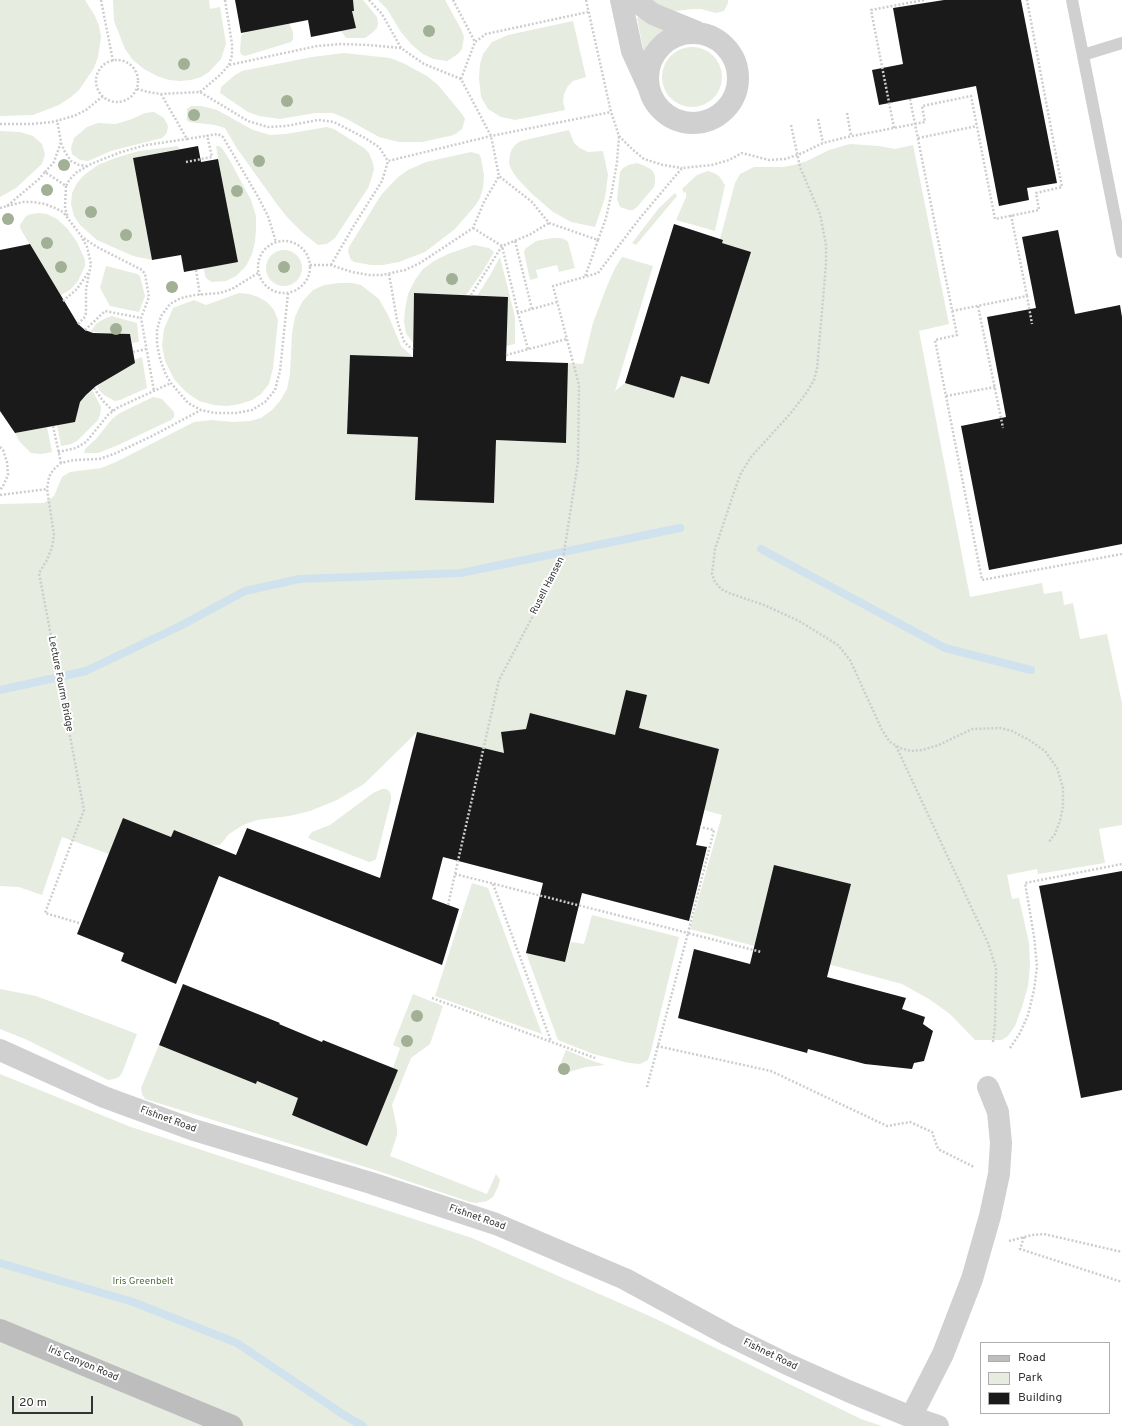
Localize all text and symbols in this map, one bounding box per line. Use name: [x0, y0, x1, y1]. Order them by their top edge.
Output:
street label: Rusell Hansen: [528, 555, 568, 617]
street label: Lecture Fourm Bridge: [45, 635, 75, 733]
street label: Fishnet Road: [138, 1104, 198, 1136]
street label: Fishnet Road: [447, 1203, 507, 1233]
park label: Iris Greenbelt: [113, 1276, 173, 1288]
street label: Fishnet Road: [741, 1337, 799, 1373]
legend: [980, 1342, 1110, 1414]
street label: Iris Canyon Road: [46, 1344, 120, 1384]
text: Road: [1018, 1350, 1046, 1366]
text: Park: [1018, 1370, 1043, 1386]
scale bar: [14, 1388, 95, 1414]
text: Building: [1018, 1390, 1062, 1406]
text: 20 m: [19, 1395, 47, 1411]

